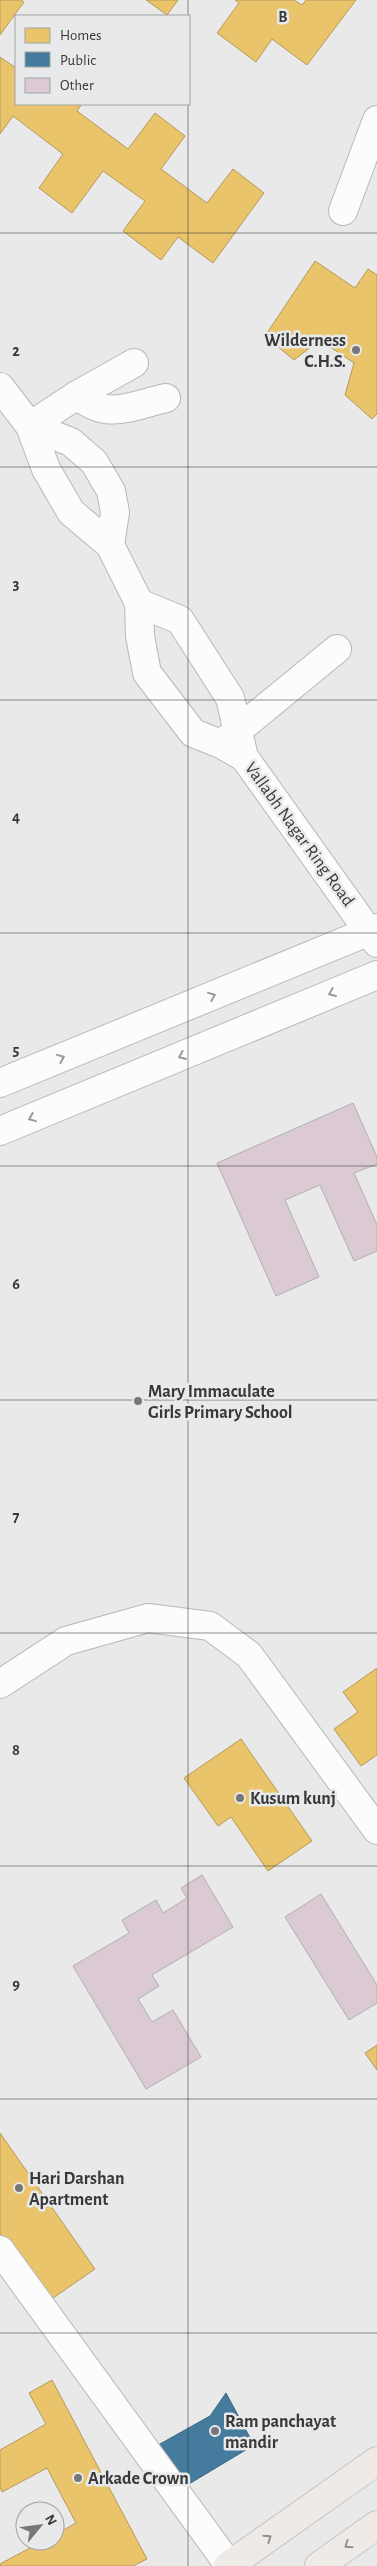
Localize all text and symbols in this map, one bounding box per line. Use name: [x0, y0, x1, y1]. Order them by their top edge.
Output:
text: B: [278, 9, 288, 25]
legend: [15, 15, 190, 105]
text: Homes: [60, 28, 102, 43]
text: Public: [60, 53, 96, 68]
text: Other: [60, 78, 94, 93]
place label: Wilderness C.H.S.: [264, 332, 346, 371]
text: 2: [12, 343, 20, 359]
marker: Wilderness C.H.S.: [350, 344, 362, 356]
text: 3: [13, 576, 20, 592]
street label: Vallabh Nagar Ring Road: [241, 759, 357, 910]
text: 4: [12, 809, 20, 825]
one-way arrow: [328, 987, 337, 998]
one-way arrow: [207, 992, 215, 1002]
text: 5: [13, 1042, 20, 1058]
one-way arrow: [178, 1049, 187, 1060]
one-way arrow: [56, 1053, 65, 1064]
one-way arrow: [28, 1111, 37, 1122]
text: 6: [12, 1276, 20, 1292]
place label: Mary Immaculate Girls Primary School: [148, 1383, 293, 1422]
marker: Mary Immaculate Girls Primary School: [132, 1395, 144, 1407]
text: 7: [13, 1509, 20, 1525]
text: 8: [12, 1742, 20, 1758]
place label: Kusum kunj: [250, 1790, 336, 1808]
marker: Kusum kunj: [234, 1792, 246, 1804]
text: 9: [12, 1976, 20, 1992]
place label: Hari Darshan Apartment: [29, 2170, 125, 2209]
marker: Hari Darshan Apartment: [13, 2182, 25, 2194]
place label: Ram panchayat mandir: [225, 2413, 336, 2452]
marker: Ram panchayat mandir: [209, 2425, 221, 2437]
place label: Arkade Crown: [88, 2470, 189, 2488]
marker: Arkade Crown: [72, 2472, 84, 2484]
north arrow: [15, 2501, 65, 2551]
text: N: [42, 2513, 59, 2528]
one-way arrow: [262, 2535, 272, 2544]
one-way arrow: [344, 2539, 354, 2548]

